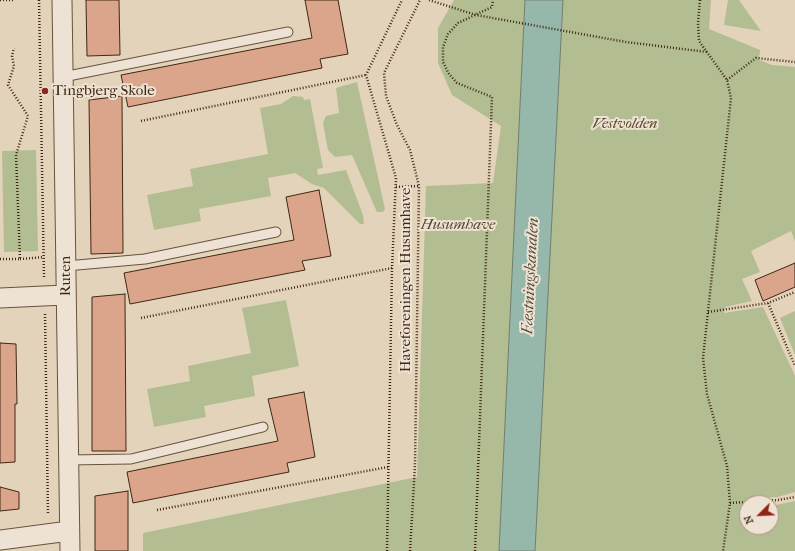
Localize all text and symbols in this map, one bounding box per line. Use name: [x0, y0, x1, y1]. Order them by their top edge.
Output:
place label: Tingbjerg Skole: [53, 82, 155, 100]
marker: Tingbjerg Skole: [40, 86, 50, 96]
park label: Vestvolden: [593, 115, 657, 133]
street label: Haveforeningen Husumhave: [397, 188, 415, 372]
park label: Husumhave: [421, 216, 495, 234]
water label: Fæstningskanalen: [518, 217, 544, 335]
street label: Ruten: [57, 256, 75, 296]
north arrow: [739, 495, 779, 535]
text: N: [741, 513, 756, 526]

